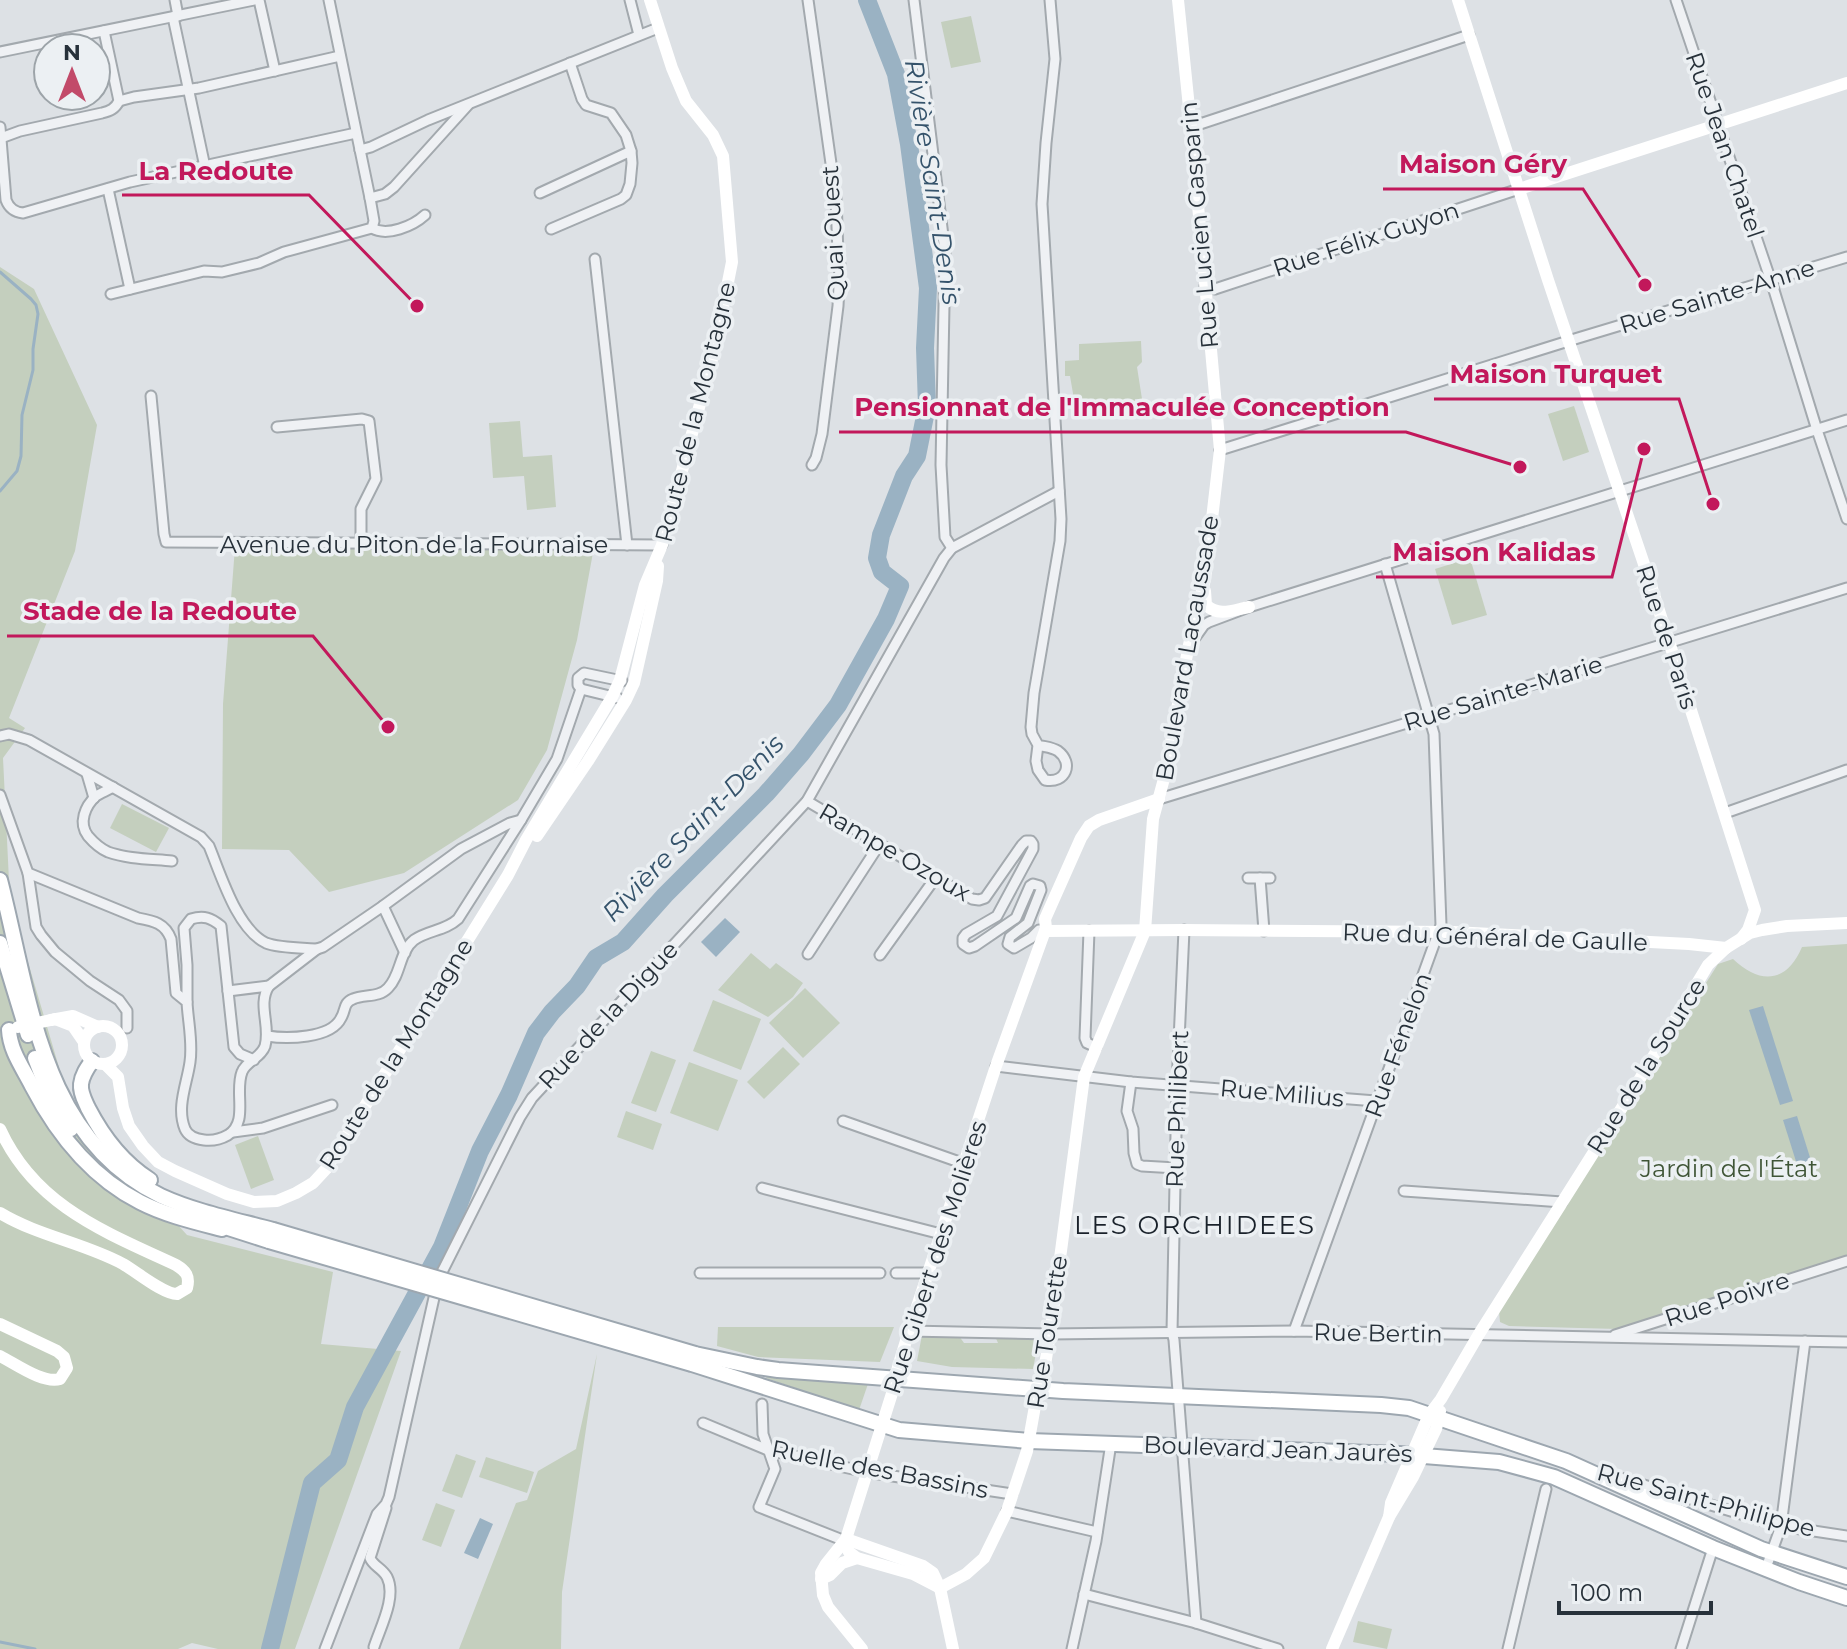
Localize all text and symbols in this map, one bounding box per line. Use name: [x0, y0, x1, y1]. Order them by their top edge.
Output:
north arrow: [32, 32, 112, 112]
text: N: [63, 39, 81, 66]
street label: Rue Jean Chatel: [1680, 48, 1770, 242]
water label: Rivière Saint-Denis: [898, 57, 968, 307]
street label: Rue Lucien Gasparin: [1174, 100, 1224, 350]
callout: Maison Géry: [1383, 139, 1583, 189]
callout: La Redoute: [122, 145, 309, 195]
text: Maison Géry: [1399, 148, 1567, 180]
text: La Redoute: [139, 155, 293, 187]
street label: Quai Ouest: [815, 164, 851, 301]
street label: Rue Félix Guyon: [1269, 195, 1463, 283]
street label: Rue Sainte-Anne: [1616, 252, 1818, 340]
street label: Route de la Montagne: [649, 279, 741, 545]
callout: Maison Turquet: [1434, 349, 1679, 399]
text: Maison Turquet: [1450, 358, 1662, 390]
callout: Pensionnat de l'Immaculée Conception: [839, 382, 1406, 432]
text: Pensionnat de l'Immaculée Conception: [854, 391, 1390, 423]
street label: Boulevard Lacaussade: [1149, 513, 1225, 783]
callout: Maison Kalidas: [1376, 527, 1612, 577]
street label: Avenue du Piton de la Fournaise: [220, 530, 608, 559]
text: Maison Kalidas: [1392, 536, 1596, 568]
street label: Rue de Paris: [1630, 561, 1704, 713]
callout: Stade de la Redoute: [7, 586, 313, 636]
text: Stade de la Redoute: [23, 595, 297, 627]
street label: Rue Sainte-Marie: [1400, 649, 1606, 737]
water label: Rivière Saint-Denis: [595, 727, 791, 928]
street label: Rampe Ozoux: [814, 797, 976, 907]
street label: Rue du Général de Gaulle: [1342, 917, 1648, 957]
street label: Route de la Montagne: [313, 933, 479, 1175]
street label: Rue de la Digue: [532, 935, 684, 1095]
street label: Rue Fénelon: [1358, 969, 1438, 1121]
street label: Rue de la Source: [1580, 973, 1712, 1159]
street label: Rue Philibert: [1160, 1029, 1194, 1188]
street label: Rue Milius: [1219, 1073, 1345, 1113]
street label: Rue Gibert des Molières: [877, 1117, 993, 1397]
park label: Jardin de l'État: [1639, 1154, 1818, 1183]
district label: LES ORCHIDEES: [1074, 1209, 1316, 1241]
street label: Rue Tourette: [1021, 1253, 1073, 1411]
street label: Rue Poivre: [1661, 1265, 1793, 1333]
street label: Rue Bertin: [1313, 1317, 1443, 1349]
street label: Boulevard Jean Jaurès: [1143, 1430, 1413, 1468]
street label: Ruelle des Bassins: [769, 1434, 991, 1504]
street label: Rue Saint-Philippe: [1594, 1457, 1818, 1543]
scale bar: [1559, 1565, 1711, 1615]
text: 100 m: [1571, 1578, 1643, 1607]

